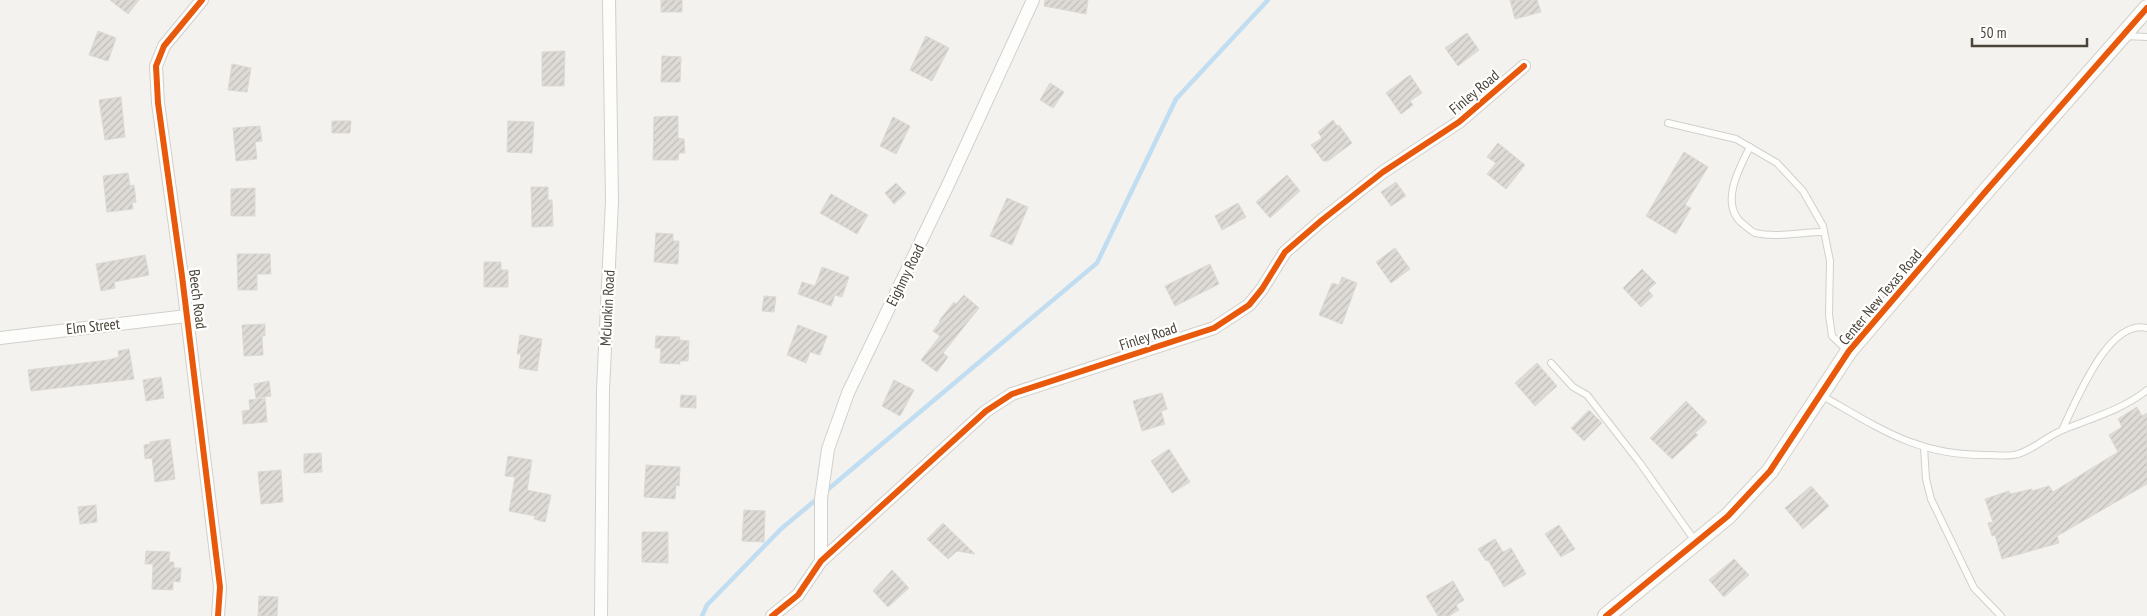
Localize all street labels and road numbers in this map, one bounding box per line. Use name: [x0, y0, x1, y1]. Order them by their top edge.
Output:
street label: Finley Road: [1445, 66, 1503, 118]
street label: Eighmy Road: [882, 241, 928, 309]
street label: Center New Texas Road: [1834, 245, 1926, 349]
street label: Beech Road: [185, 268, 211, 330]
street label: McJunkin Road: [596, 270, 618, 346]
street label: Elm Street: [65, 314, 121, 338]
street label: Finley Road: [1117, 318, 1179, 354]

